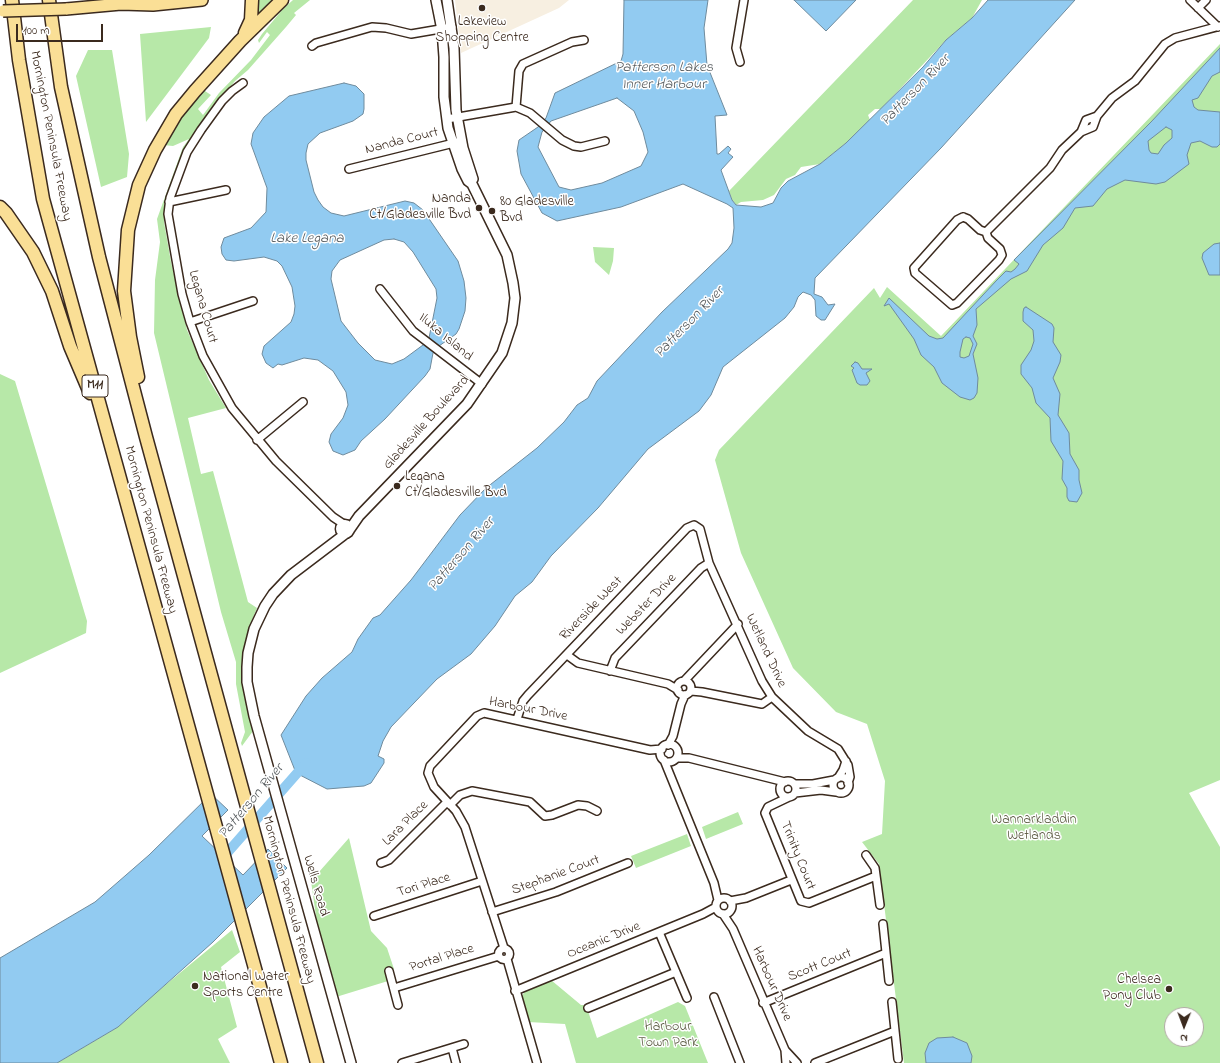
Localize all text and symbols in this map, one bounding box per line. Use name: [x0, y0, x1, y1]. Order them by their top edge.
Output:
marker: Lakeview Shopping Centre: [477, 3, 487, 13]
place label: Lakeview Shopping Centre: [435, 15, 529, 48]
scale bar: [18, 16, 105, 42]
text: 100 m: [23, 22, 50, 40]
street label: Mornington Peninsula Freeway: [25, 50, 75, 222]
water label: Patterson River: [877, 51, 955, 131]
water label: Patterson Lakes Inner Harbour: [615, 60, 713, 95]
street label: Nanda Court: [364, 125, 440, 159]
place label: Nanda Ct/Gladesville Bvd: [369, 192, 471, 224]
place label: 80 Gladesville Bvd: [500, 195, 574, 228]
marker: Nanda Ct/Gladesville Bvd: [474, 203, 484, 213]
marker: 80 Gladesville Bvd: [487, 206, 497, 216]
water label: Lake Legana: [270, 231, 344, 249]
street label: Legana Court: [184, 269, 220, 345]
water label: Patterson River: [651, 283, 729, 363]
street label: Iluka Island: [414, 310, 476, 366]
street label: Gladesville Boulevard: [380, 372, 474, 474]
road number: M11: [82, 375, 108, 397]
street label: Mornington Peninsula Freeway: [120, 444, 180, 616]
place label: Legana Ct/Gladesville Bvd: [405, 470, 507, 502]
marker: Legana Ct/Gladesville Bvd: [392, 481, 402, 491]
water label: Patterson River: [425, 514, 499, 596]
street label: Webster Drive: [613, 571, 681, 639]
street label: Riverside West: [557, 573, 627, 645]
street label: Wetland Drive: [741, 612, 789, 690]
street label: Harbour Drive: [487, 694, 569, 726]
water label: Patterson River: [215, 761, 289, 843]
street label: Lara Place: [380, 798, 432, 850]
park label: Wannarkladdin Wetlands: [991, 813, 1077, 846]
street label: Mornington Peninsula Freeway: [258, 814, 318, 986]
street label: Trinity Court: [776, 819, 818, 893]
street label: Stephanie Court: [510, 852, 602, 900]
street label: Wells Road: [298, 853, 332, 919]
street label: Tori Place: [395, 870, 453, 902]
street label: Oceanic Drive: [565, 919, 643, 963]
street label: Portal Place: [408, 941, 476, 977]
street label: Harbour Drive: [747, 944, 795, 1024]
street label: Scott Court: [786, 946, 854, 986]
place label: National Water Sports Centre: [203, 970, 289, 1002]
place label: Chelsea Pony Club: [1103, 973, 1161, 1006]
marker: National Water Sports Centre: [190, 981, 200, 991]
marker: Chelsea Pony Club: [1164, 984, 1174, 994]
north arrow: [1164, 1007, 1204, 1047]
park label: Harbour Town Park: [638, 1020, 698, 1052]
text: N: [1180, 1030, 1188, 1046]

